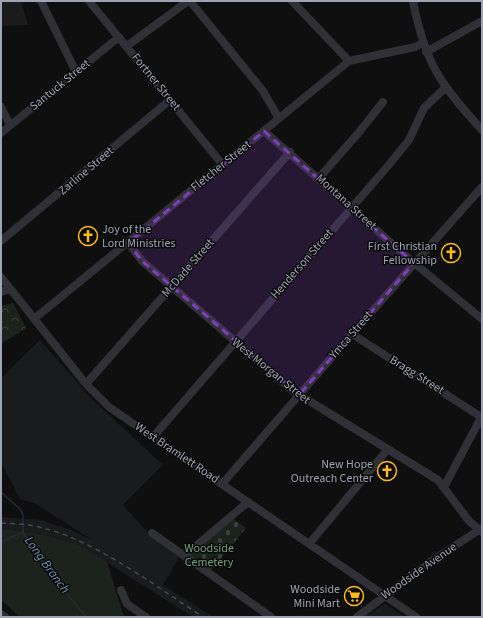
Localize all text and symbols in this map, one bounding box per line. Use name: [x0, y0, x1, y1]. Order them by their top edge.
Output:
street label: Fortner Street: [127, 50, 185, 114]
street label: Santuck Street: [26, 55, 94, 115]
street label: Fletcher Street: [187, 136, 255, 196]
street label: Zarline Street: [55, 143, 117, 199]
street label: Montana Street: [312, 170, 380, 234]
place label: Joy of the Lord Ministries: [102, 221, 175, 252]
church icon: Joy of the Lord Ministries: [77, 225, 99, 247]
street label: Henderson Street: [267, 225, 337, 303]
street label: McDade Street: [158, 235, 218, 301]
place label: First Christian Fellowship: [368, 238, 437, 269]
church icon: First Christian Fellowship: [440, 242, 462, 264]
street label: Ymca Street: [325, 307, 377, 364]
street label: West Morgan Street: [228, 334, 314, 408]
street label: Bragg Street: [386, 351, 448, 399]
street label: West Bramlett Road: [131, 418, 223, 488]
place label: New Hope Outreach Center: [291, 456, 374, 487]
church icon: New Hope Outreach Center: [376, 460, 398, 482]
water label: Long Branch: [20, 533, 74, 597]
street label: Woodside Avenue: [378, 538, 460, 604]
park label: Woodside Cemetery: [184, 540, 234, 571]
place label: Woodside Mini Mart: [290, 581, 340, 612]
supermarket icon: Woodside Mini Mart: [343, 585, 365, 607]

